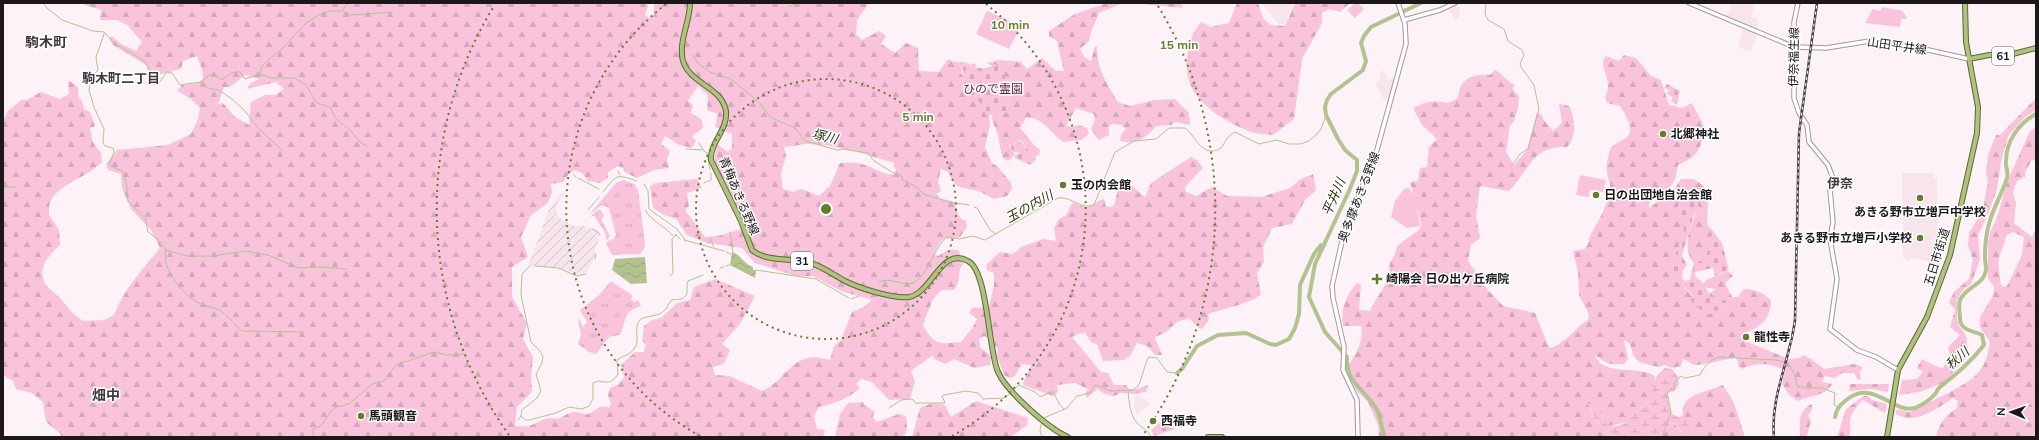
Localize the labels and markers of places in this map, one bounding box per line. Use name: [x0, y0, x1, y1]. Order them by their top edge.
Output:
place label: 北郷神社: [1671, 126, 1719, 141]
marker: 北郷神社: [1658, 129, 1668, 139]
place label: 玉の内会館: [1071, 177, 1131, 192]
marker: 玉の内会館: [1058, 180, 1068, 190]
place label: 日の出団地自治会館: [1604, 187, 1712, 202]
marker: 日の出団地自治会館: [1591, 190, 1601, 200]
marker: あきる野市立増戸中学校: [1915, 193, 1925, 203]
centre of rings: [819, 202, 833, 216]
place label: あきる野市立増戸中学校: [1854, 204, 1986, 219]
place label: あきる野市立増戸小学校: [1780, 230, 1912, 245]
marker: あきる野市立増戸小学校: [1915, 233, 1925, 243]
place label: 崎陽会 日の出ケ丘病院: [1386, 271, 1509, 286]
marker: 崎陽会 日の出ケ丘病院: [1371, 273, 1383, 285]
place label: 龍性寺: [1754, 329, 1790, 344]
marker: 龍性寺: [1741, 332, 1751, 342]
place label: 馬頭観音: [369, 408, 417, 423]
marker: 馬頭観音: [356, 411, 366, 421]
place label: 西福寺: [1161, 413, 1197, 428]
marker: 西福寺: [1148, 416, 1158, 426]

